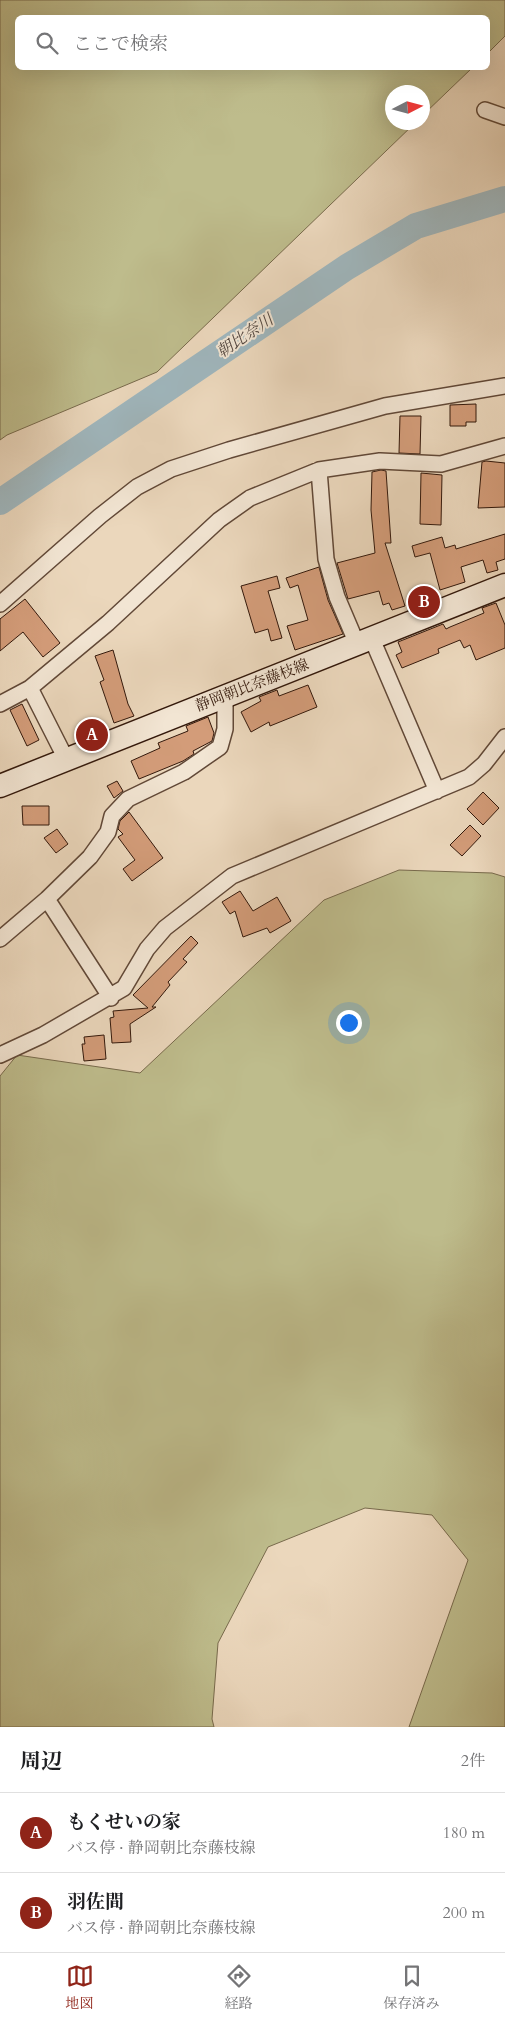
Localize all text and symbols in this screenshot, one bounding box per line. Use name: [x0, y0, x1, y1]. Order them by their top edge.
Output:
search box: [15, 15, 490, 70]
icon: search: [33, 29, 61, 57]
text: ここで検索: [73, 31, 168, 57]
north arrow: [385, 85, 430, 130]
water label: 朝比奈川: [212, 308, 279, 363]
pin: B: [408, 583, 440, 621]
street label: 静岡朝比奈藤枝線: [192, 654, 312, 716]
pin: A: [76, 716, 108, 754]
your location: [336, 1010, 362, 1036]
text: 周辺: [20, 1747, 62, 1776]
text: 2件: [461, 1750, 485, 1772]
text: もくせいの家: [67, 1809, 181, 1835]
text: A: [30, 1822, 42, 1844]
text: 180 m: [443, 1822, 485, 1844]
text: バス停 · 静岡朝比奈藤枝線: [67, 1837, 256, 1859]
text: 羽佐間: [67, 1889, 124, 1915]
text: B: [30, 1902, 42, 1924]
text: 200 m: [443, 1902, 485, 1924]
text: バス停 · 静岡朝比奈藤枝線: [67, 1917, 256, 1939]
tab: 地図: [66, 1962, 94, 2013]
tab: 経路: [225, 1962, 253, 2013]
tab: 保存済み: [384, 1962, 440, 2013]

